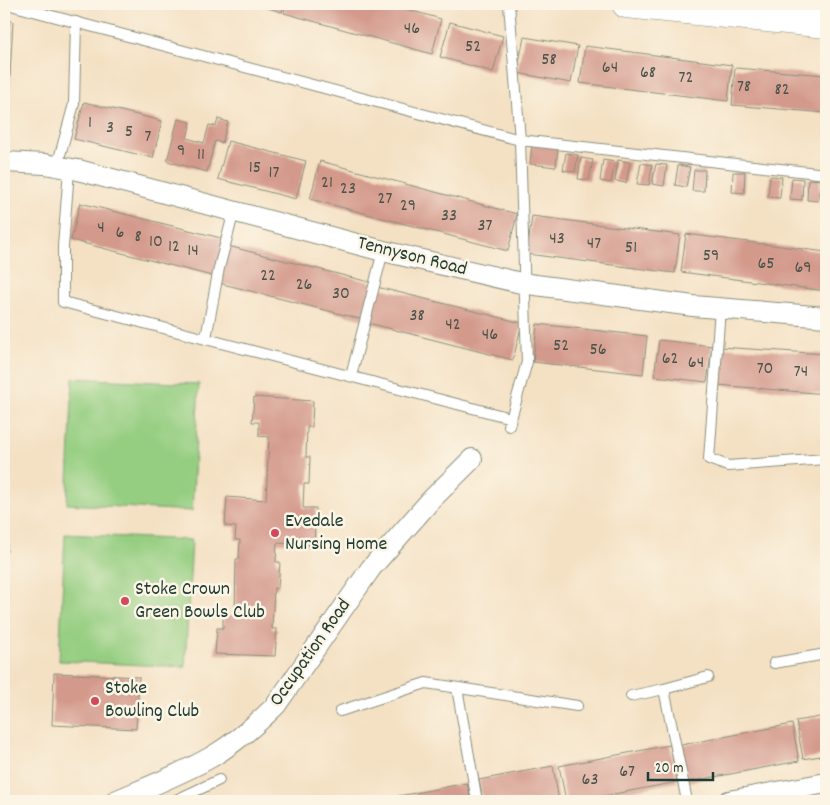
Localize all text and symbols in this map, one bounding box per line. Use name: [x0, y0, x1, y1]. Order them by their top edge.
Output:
house number: 46: [404, 17, 420, 42]
house number: 52: [465, 35, 481, 60]
house number: 58: [541, 48, 557, 73]
house number: 64: [602, 56, 618, 81]
house number: 68: [640, 61, 656, 86]
house number: 72: [679, 66, 693, 91]
house number: 78: [737, 75, 751, 100]
house number: 82: [774, 78, 790, 103]
house number: 1: [88, 111, 92, 136]
house number: 3: [106, 116, 114, 141]
house number: 5: [125, 120, 133, 145]
house number: 7: [145, 125, 152, 150]
house number: 9: [177, 139, 185, 164]
house number: 11: [197, 143, 205, 168]
house number: 15: [249, 156, 261, 181]
house number: 17: [269, 161, 280, 186]
house number: 21: [321, 171, 333, 196]
house number: 23: [340, 177, 356, 202]
house number: 27: [378, 187, 392, 212]
house number: 29: [400, 194, 416, 219]
house number: 33: [441, 204, 457, 229]
house number: 37: [478, 214, 493, 239]
house number: 4: [97, 216, 105, 241]
house number: 6: [116, 221, 124, 246]
house number: 8: [134, 225, 142, 250]
house number: 43: [549, 227, 565, 252]
house number: 10: [149, 230, 163, 255]
street label: Tennyson Road: [354, 230, 470, 284]
house number: 47: [587, 232, 601, 257]
house number: 12: [168, 235, 180, 260]
house number: 51: [625, 236, 637, 261]
house number: 14: [187, 239, 199, 264]
house number: 59: [703, 244, 719, 269]
house number: 65: [757, 252, 775, 277]
house number: 69: [794, 256, 812, 281]
house number: 22: [260, 264, 276, 289]
house number: 26: [296, 273, 312, 298]
house number: 30: [332, 282, 350, 307]
house number: 38: [409, 304, 425, 329]
house number: 42: [445, 313, 461, 338]
house number: 46: [482, 323, 498, 348]
house number: 52: [553, 334, 569, 359]
house number: 56: [589, 338, 607, 363]
house number: 62: [662, 347, 678, 372]
house number: 64: [688, 351, 704, 376]
house number: 70: [757, 357, 773, 382]
house number: 74: [794, 360, 808, 385]
place label: Evedale Nursing Home: [285, 508, 387, 559]
marker: Evedale Nursing Home: [269, 527, 281, 539]
place label: Stoke Crown Green Bowls Club: [135, 576, 265, 627]
street label: Occupation Road: [263, 593, 359, 713]
marker: Stoke Crown Green Bowls Club: [119, 595, 131, 607]
place label: Stoke Bowling Club: [105, 675, 199, 726]
marker: Stoke Bowling Club: [89, 695, 101, 707]
scale bar: [648, 750, 712, 782]
text: 20 m: [655, 758, 683, 780]
house number: 67: [619, 760, 635, 785]
house number: 63: [582, 768, 598, 793]

